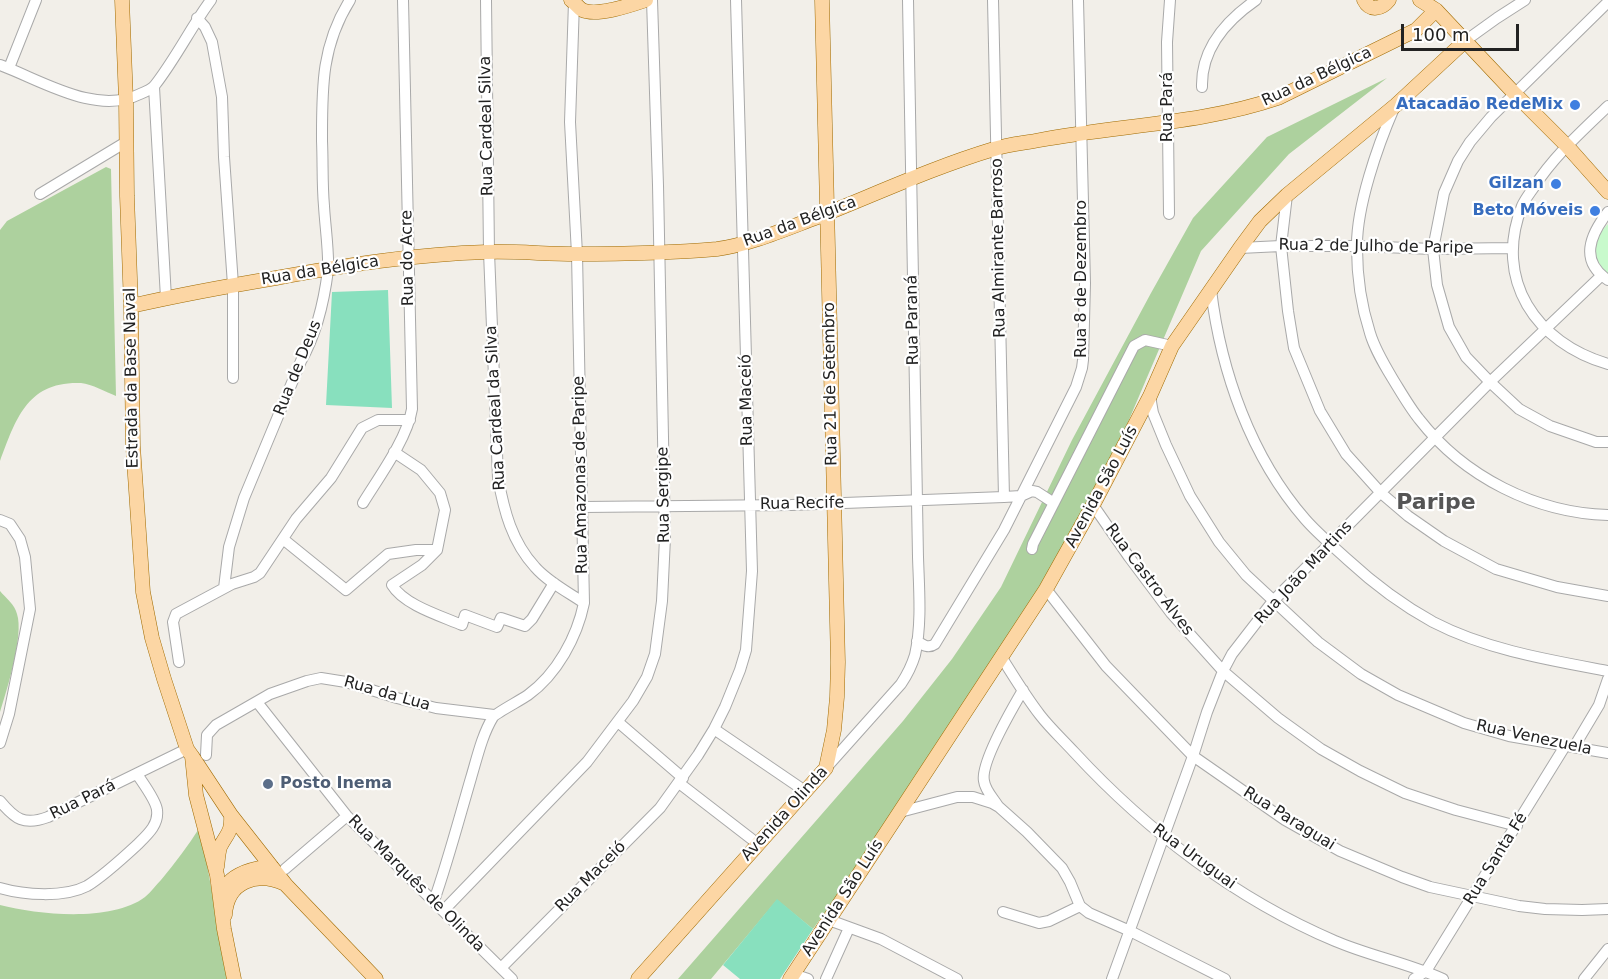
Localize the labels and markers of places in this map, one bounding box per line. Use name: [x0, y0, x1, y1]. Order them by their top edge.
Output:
place label: Atacadão RedeMix: [1396, 95, 1563, 115]
marker: Atacadão RedeMix: [1568, 98, 1582, 112]
place label: Gilzan: [1488, 174, 1544, 194]
marker: Gilzan: [1549, 177, 1563, 191]
place label: Beto Móveis: [1473, 201, 1583, 221]
marker: Beto Móveis: [1588, 204, 1602, 218]
place label: Posto Inema: [280, 774, 392, 794]
marker: Posto Inema: [261, 777, 275, 791]

